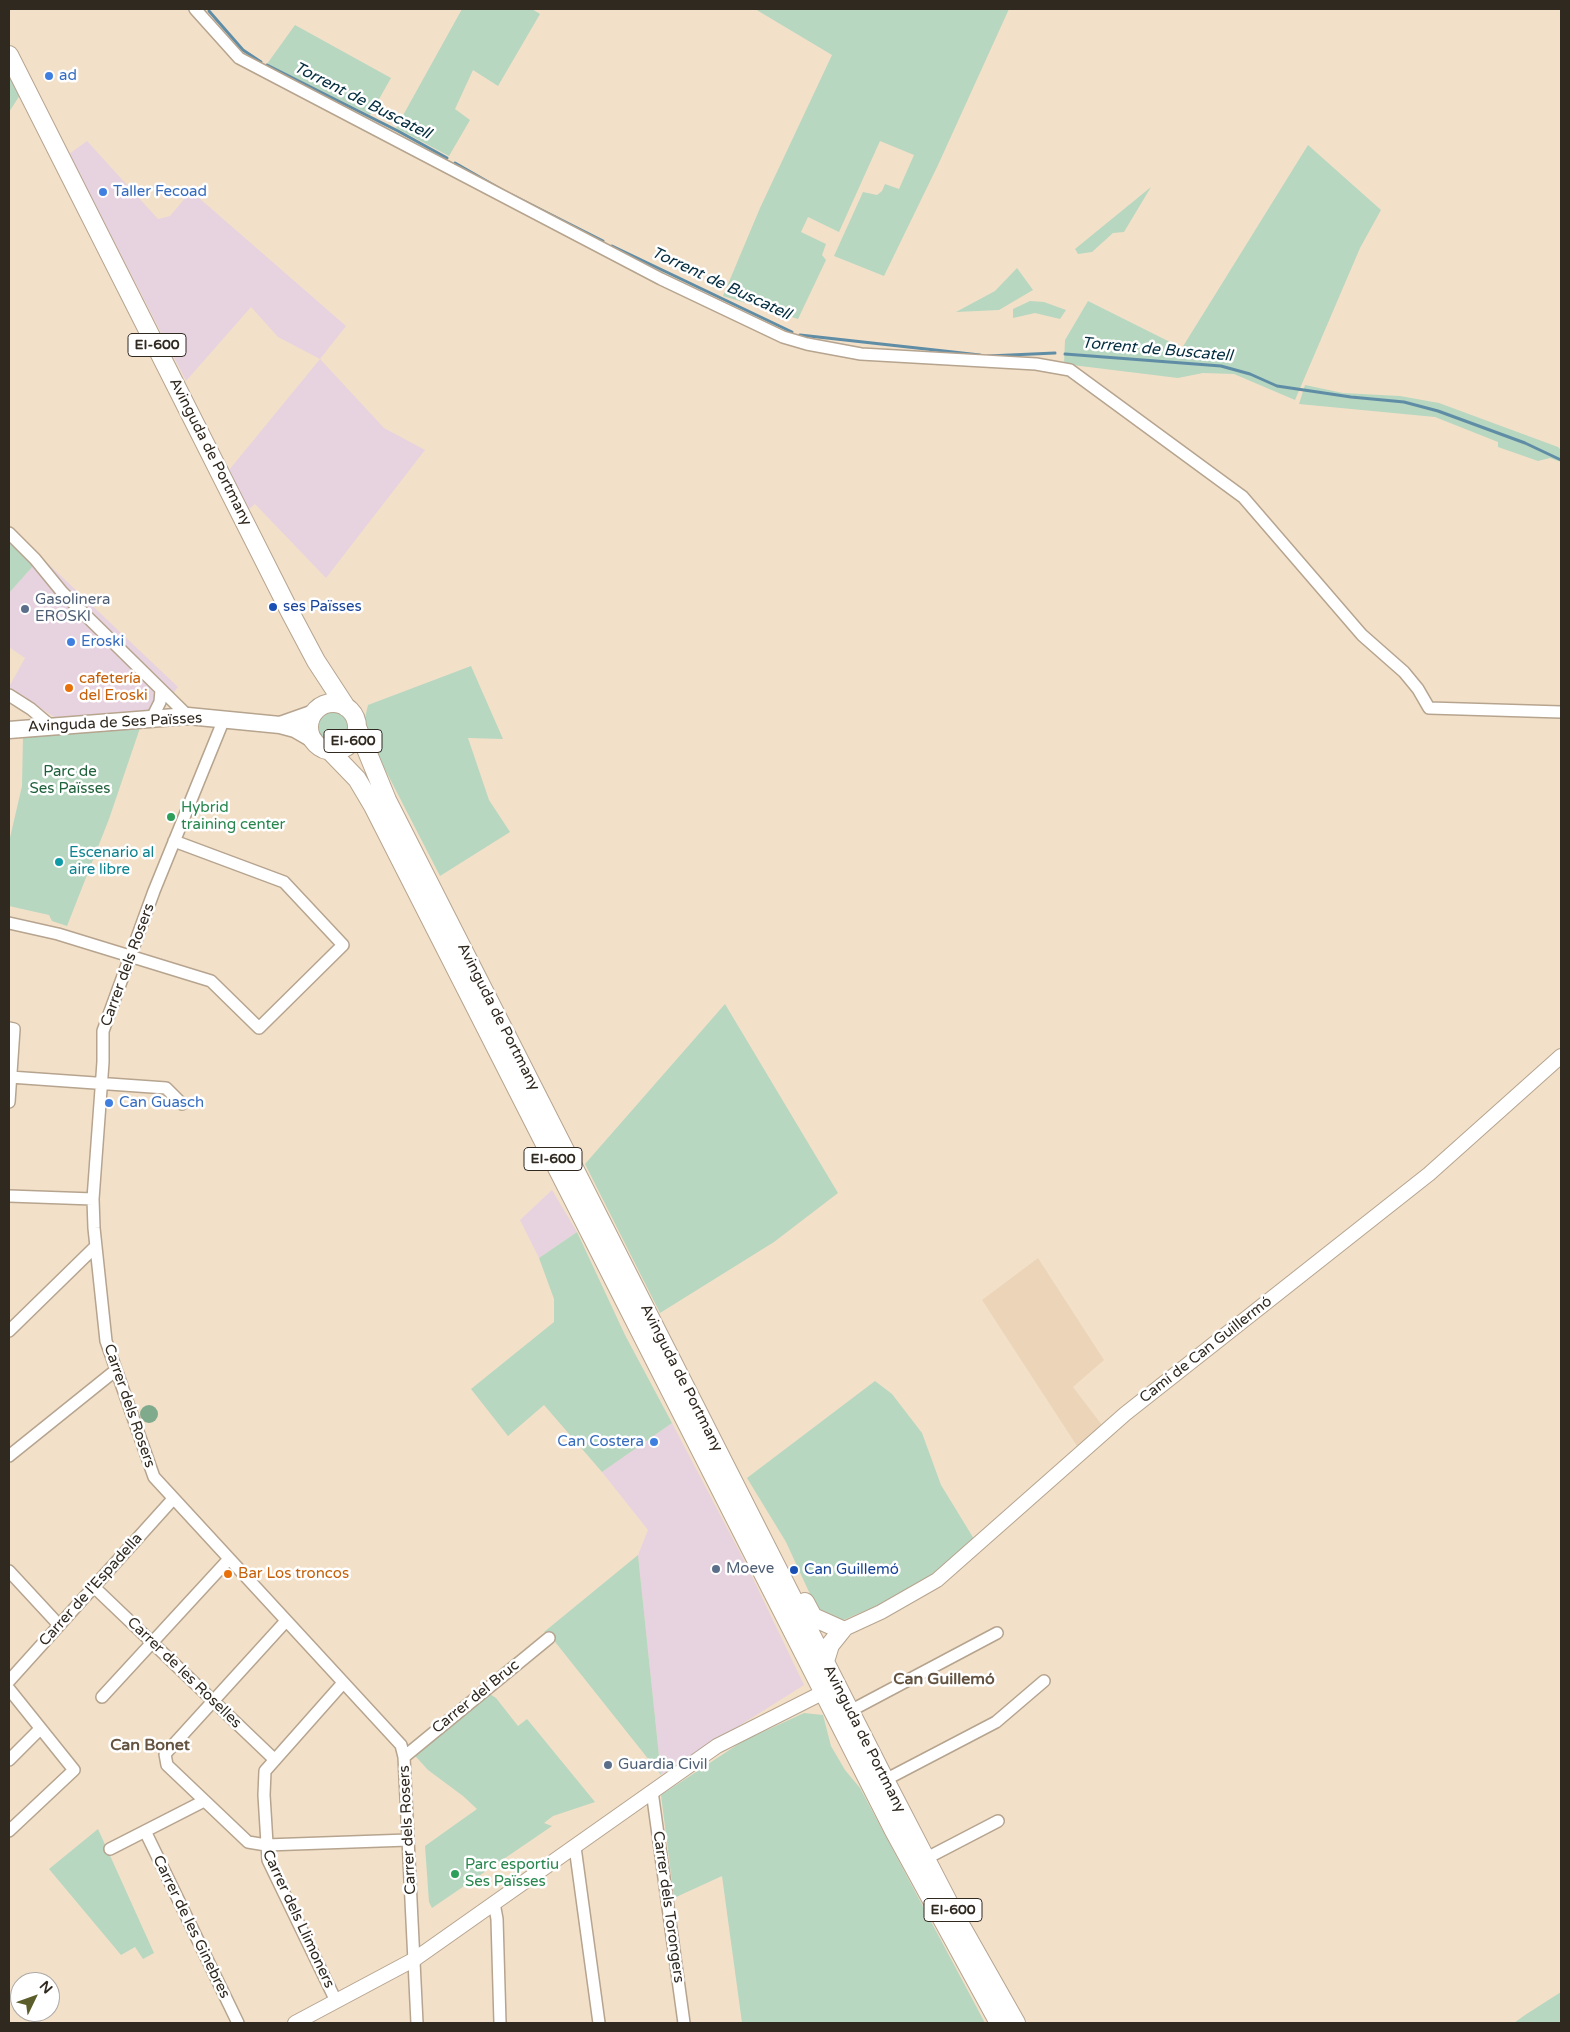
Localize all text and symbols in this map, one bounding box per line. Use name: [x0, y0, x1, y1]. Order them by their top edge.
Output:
water label: Torrent de Buscatell: [290, 58, 434, 144]
place label: ad: [59, 67, 77, 85]
marker: ad: [43, 70, 55, 82]
place label: Taller Fecoad: [113, 183, 207, 201]
marker: Taller Fecoad: [97, 186, 109, 198]
water label: Torrent de Buscatell: [648, 243, 794, 325]
road number: EI-600: [128, 334, 186, 356]
water label: Torrent de Buscatell: [1081, 334, 1233, 366]
street label: Avinguda de Portmany: [165, 375, 255, 529]
place label: Gasolinera EROSKI: [35, 591, 110, 626]
place label: ses Païsses: [283, 598, 362, 616]
marker: ses Païsses: [267, 601, 279, 613]
marker: Gasolinera EROSKI: [19, 603, 31, 615]
place label: Eroski: [81, 633, 124, 651]
marker: Eroski: [65, 636, 77, 648]
place label: cafetería del Eroski: [79, 670, 148, 705]
marker: cafetería del Eroski: [63, 682, 75, 694]
street label: Avinguda de Ses Païsses: [27, 709, 203, 737]
road number: EI-600: [324, 729, 382, 752]
park label: Parc de Ses Païsses: [30, 763, 110, 798]
place label: Hybrid training center: [181, 799, 285, 834]
marker: Hybrid training center: [165, 811, 177, 823]
place label: Escenario al aire libre: [69, 844, 154, 879]
marker: Escenario al aire libre: [53, 856, 65, 868]
street label: Carrer dels Rosers: [97, 901, 159, 1029]
street label: Avinguda de Portmany: [453, 940, 543, 1094]
place label: Can Guasch: [119, 1094, 204, 1112]
marker: Can Guasch: [103, 1097, 115, 1109]
road number: EI-600: [524, 1148, 582, 1170]
street label: Camí de Can Guillermó: [1136, 1293, 1276, 1407]
street label: Avinguda de Portmany: [636, 1301, 726, 1455]
street label: Carrer dels Rosers: [99, 1342, 159, 1470]
place label: Can Costera: [557, 1433, 644, 1451]
marker: Can Costera: [648, 1436, 660, 1448]
street label: Carrer de l'Espadella: [36, 1530, 146, 1650]
place label: Moeve: [726, 1560, 774, 1578]
place label: Can Guillemó: [804, 1561, 899, 1579]
marker: Moeve: [710, 1563, 722, 1575]
marker: Can Guillemó: [788, 1564, 800, 1576]
place label: Bar Los troncos: [238, 1565, 349, 1583]
marker: Bar Los troncos: [222, 1568, 234, 1580]
street label: Carrer de les Roselles: [123, 1614, 245, 1732]
street label: Carrer del Bruc: [429, 1656, 523, 1738]
street label: Avinguda de Portmany: [819, 1662, 909, 1816]
district label: Can Guillemó: [893, 1670, 995, 1690]
district label: Can Bonet: [110, 1736, 190, 1756]
place label: Guardia Civil: [618, 1756, 708, 1774]
marker: Guardia Civil: [602, 1759, 614, 1771]
street label: Carrer dels Rosers: [396, 1765, 420, 1895]
street label: Carrer dels Torongers: [648, 1830, 688, 1984]
street label: Carrer dels Llimoners: [258, 1847, 338, 1991]
street label: Carrer de les Ginebres: [149, 1853, 233, 2001]
place label: Parc esportiu Ses Païsses: [465, 1856, 559, 1891]
marker: Parc esportiu Ses Païsses: [449, 1868, 461, 1880]
road number: EI-600: [924, 1898, 982, 1922]
north arrow: [10, 1972, 60, 2022]
text: N: [36, 1977, 56, 1997]

